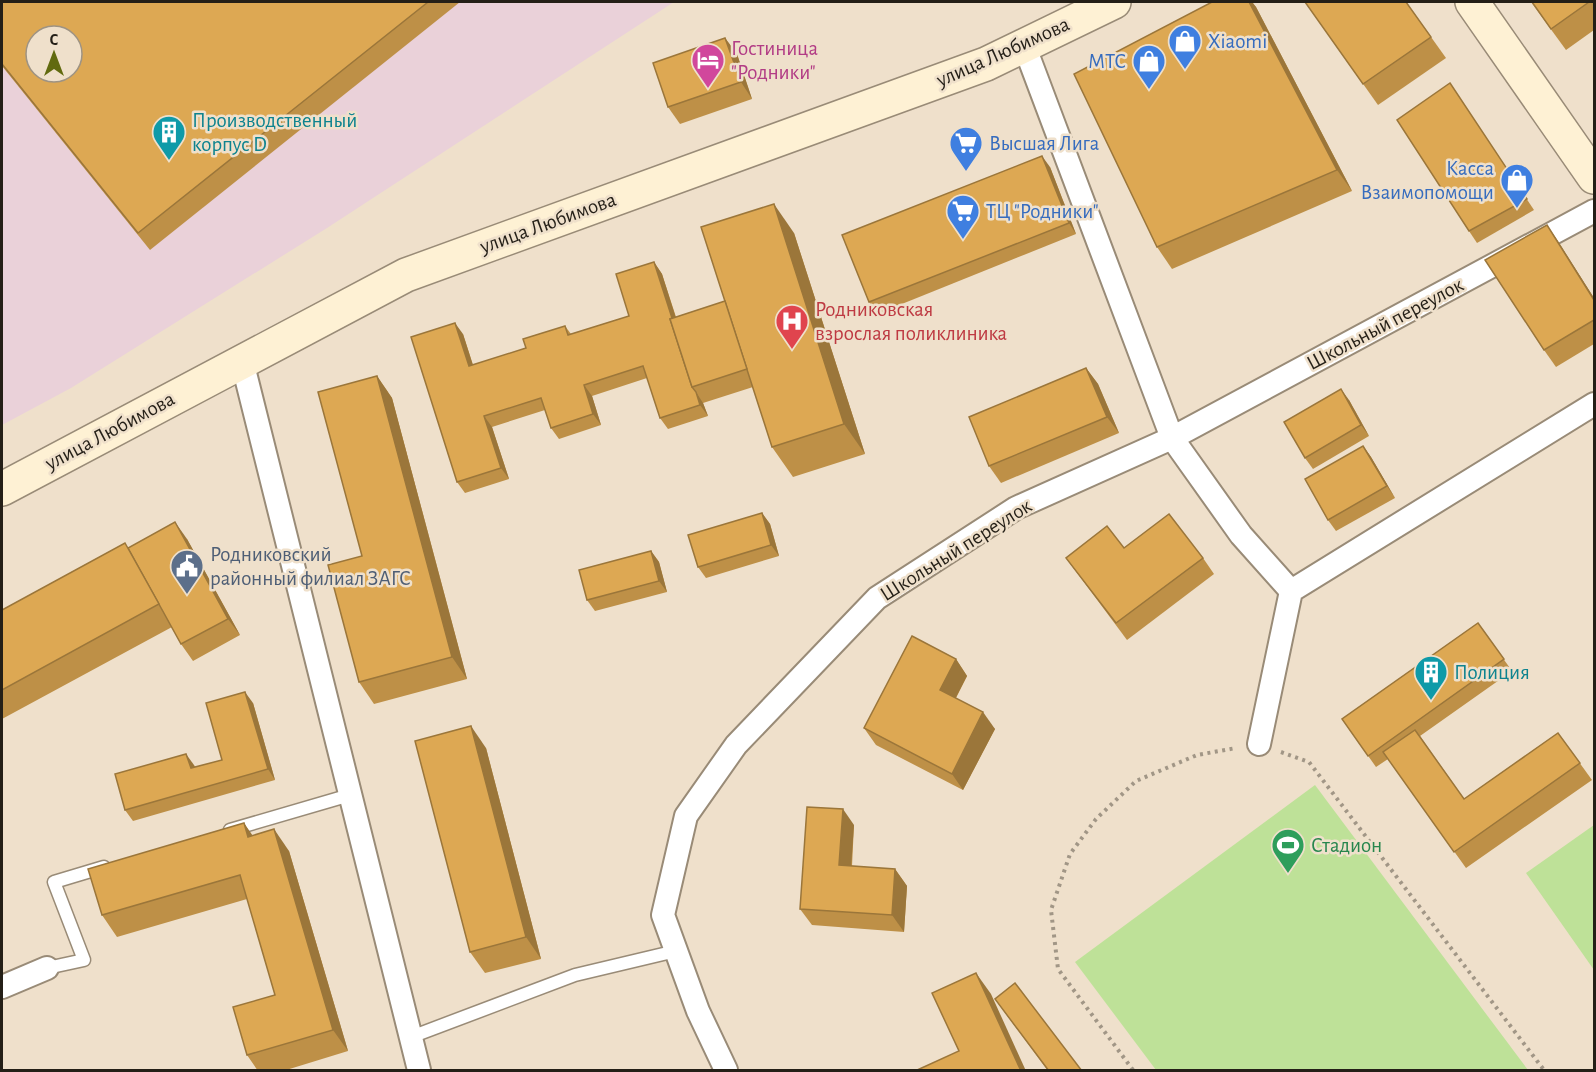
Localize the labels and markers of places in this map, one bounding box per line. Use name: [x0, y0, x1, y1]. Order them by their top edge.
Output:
shop icon: Xiaomi: [1167, 23, 1203, 70]
place label: Xiaomi: [1208, 31, 1267, 52]
place label: Гостиница "Родники": [731, 38, 818, 83]
hotel icon: Гостиница "Родники": [690, 42, 726, 89]
shop icon: МТС: [1131, 43, 1167, 90]
place label: МТС: [1088, 51, 1126, 72]
place label: Производственный корпус D: [192, 110, 357, 155]
building icon: Производственный корпус D: [151, 114, 187, 161]
supermarket icon: Высшая Лига: [948, 125, 984, 172]
place label: Высшая Лига: [989, 133, 1100, 154]
place label: Касса Взаимопомощи: [1360, 158, 1494, 203]
shop icon: Касса Взаимопомощи: [1499, 162, 1535, 209]
supermarket icon: ТЦ "Родники": [945, 193, 981, 240]
place label: ТЦ "Родники": [986, 201, 1099, 222]
place label: Родниковская взрослая поликлиника: [815, 299, 1008, 344]
hospital icon: Родниковская взрослая поликлиника: [774, 303, 810, 350]
place label: Родниковский районный филиал ЗАГС: [210, 544, 411, 589]
public building icon: Родниковский районный филиал ЗАГС: [169, 548, 205, 595]
building icon: Полиция: [1413, 654, 1449, 701]
place label: Полиция: [1454, 662, 1530, 683]
sports icon: Стадион: [1270, 827, 1306, 874]
place label: Стадион: [1311, 835, 1382, 856]

